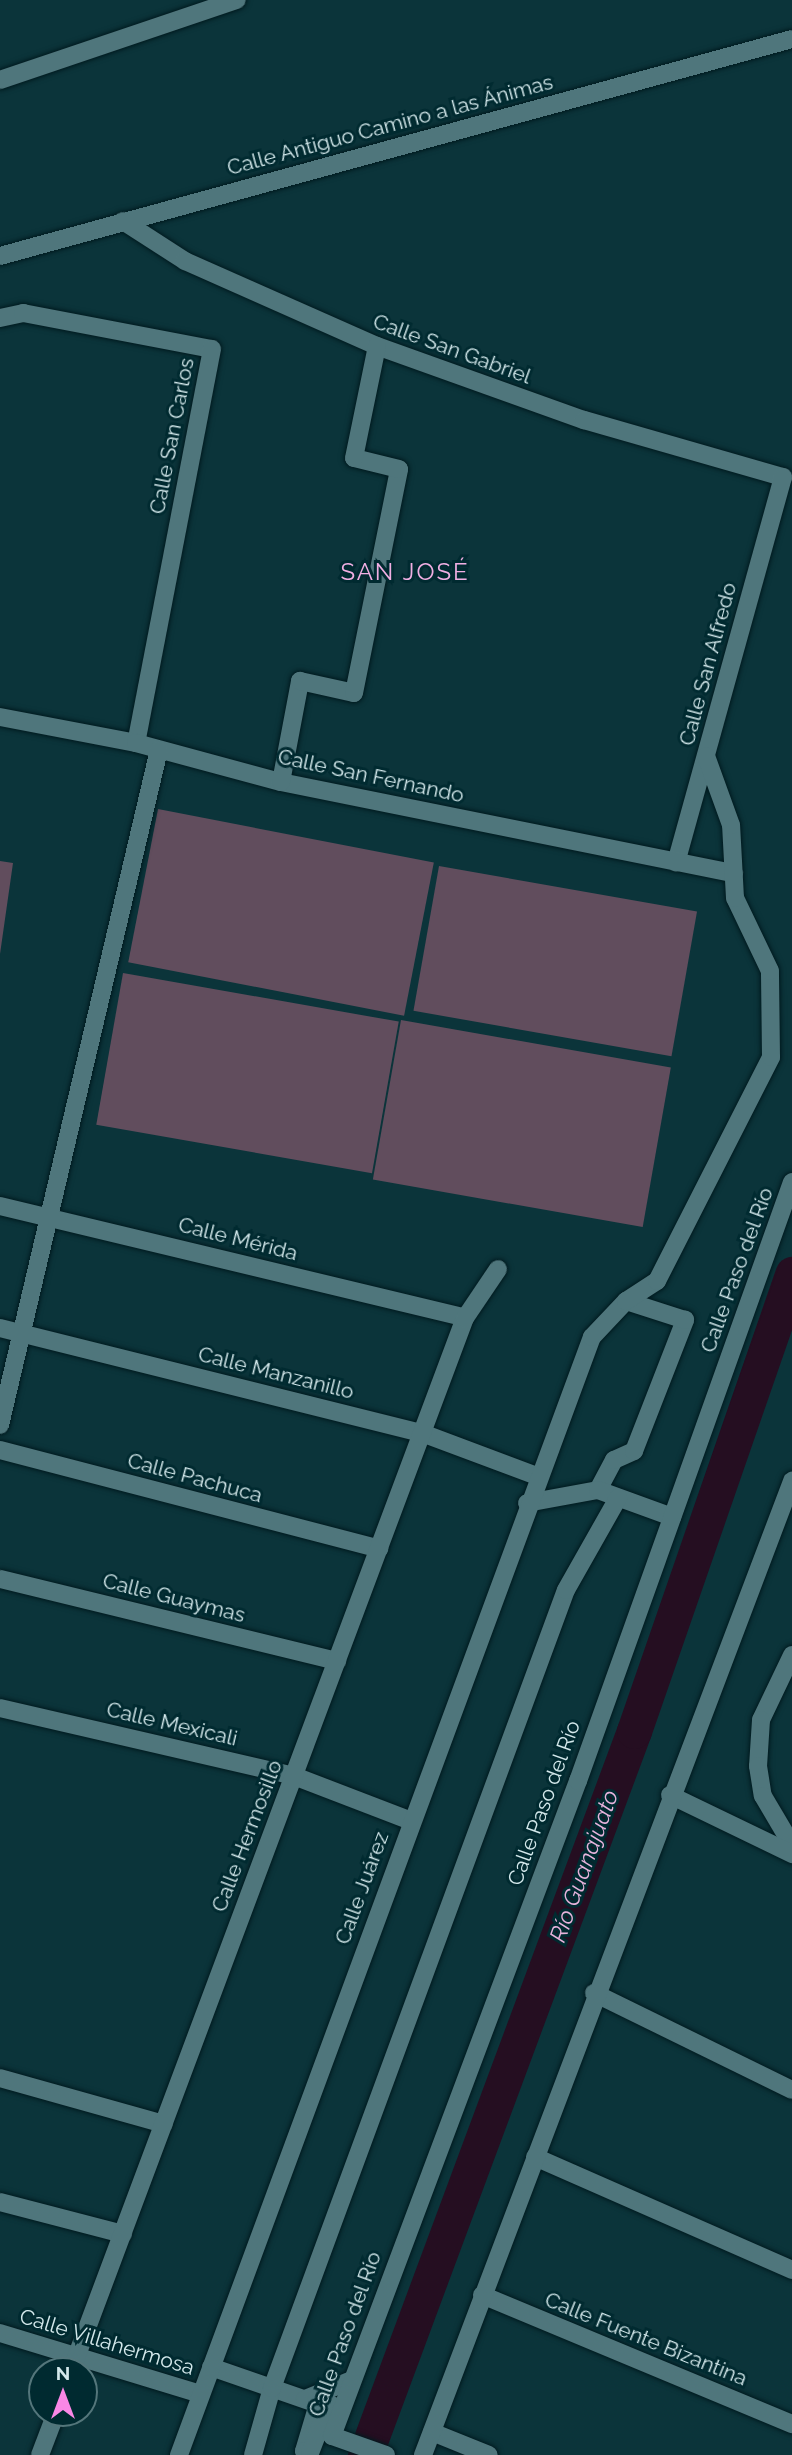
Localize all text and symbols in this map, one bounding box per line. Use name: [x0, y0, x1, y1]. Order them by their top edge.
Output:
street label: Calle Antiguo Camino a las Ánimas: [224, 69, 556, 181]
street label: Calle San Gabriel: [370, 309, 534, 389]
street label: Calle San Carlos: [145, 356, 199, 516]
district label: SAN JOSÉ: [341, 558, 469, 586]
street label: Calle San Alfredo: [674, 579, 742, 749]
street label: Calle San Fernando: [276, 744, 466, 808]
street label: Calle Paso del Río: [695, 1184, 779, 1356]
street label: Calle Mérida: [176, 1212, 300, 1266]
street label: Calle Manzanillo: [196, 1341, 356, 1405]
street label: Calle Pachuca: [125, 1448, 265, 1508]
street label: Calle Guaymas: [100, 1568, 248, 1628]
street label: Calle Mexicali: [104, 1697, 240, 1751]
street label: Calle Paso del Río: [502, 1717, 586, 1889]
street label: Calle Hermosillo: [206, 1757, 288, 1915]
water label: Río Guanajuato: [544, 1786, 624, 1946]
street label: Calle Juárez: [330, 1828, 394, 1948]
street label: Calle Paso del Río: [303, 2248, 387, 2420]
street label: Calle Fuente Bizantina: [541, 2287, 751, 2391]
street label: Calle Villahermosa: [16, 2303, 198, 2381]
north arrow: [28, 2357, 98, 2427]
text: N: [56, 2362, 70, 2384]

